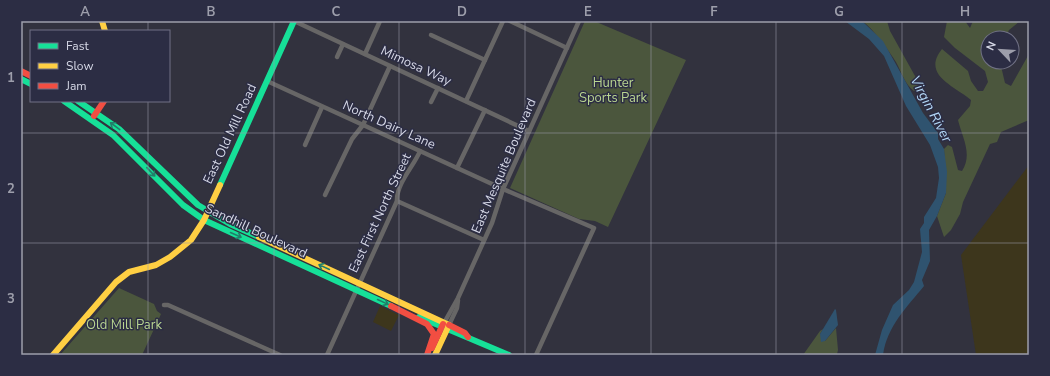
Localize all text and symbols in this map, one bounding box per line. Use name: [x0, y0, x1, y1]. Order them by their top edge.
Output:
text: A: [80, 3, 90, 21]
text: B: [207, 3, 216, 21]
text: C: [332, 3, 341, 21]
text: D: [457, 3, 467, 21]
text: E: [584, 3, 592, 21]
text: F: [710, 3, 718, 21]
text: G: [834, 3, 844, 21]
text: H: [960, 3, 970, 21]
legend: [30, 30, 170, 102]
north arrow: [980, 30, 1020, 70]
text: Fast: [66, 38, 89, 54]
text: N: [983, 39, 1000, 53]
street label: Mimosa Way: [378, 42, 455, 90]
text: Slow: [66, 58, 94, 74]
text: 1: [7, 69, 15, 87]
water label: Virgin River: [905, 72, 957, 147]
park label: Hunter Sports Park: [579, 74, 647, 107]
text: Jam: [65, 78, 87, 94]
street label: East Old Mill Road: [199, 81, 261, 187]
street label: North Dairy Lane: [340, 96, 438, 154]
street label: East Mesquite Boulevard: [467, 96, 541, 236]
one-way arrow: [109, 122, 120, 131]
street label: East First North Street: [344, 150, 416, 276]
one-way arrow: [146, 167, 156, 177]
text: 2: [7, 180, 15, 198]
street label: Sandhill Boulevard: [202, 199, 310, 263]
one-way arrow: [229, 232, 241, 239]
one-way arrow: [318, 263, 330, 270]
text: 3: [7, 290, 15, 308]
one-way arrow: [376, 299, 388, 306]
park label: Old Mill Park: [86, 316, 162, 334]

